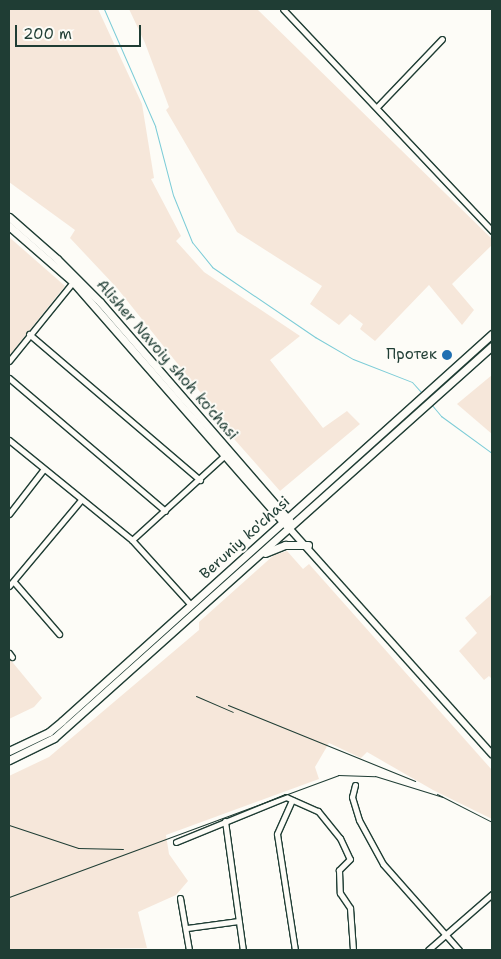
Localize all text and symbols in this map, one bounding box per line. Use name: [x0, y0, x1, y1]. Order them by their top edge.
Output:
scale bar: [18, 15, 144, 47]
text: 200 m: [23, 24, 72, 44]
street label: Alisher Navoiy shoh ko'chasi: [92, 276, 242, 444]
place label: Протек: [386, 346, 437, 364]
marker: Протек: [441, 349, 453, 361]
street label: Beruniy ko'chasi: [196, 493, 294, 583]

